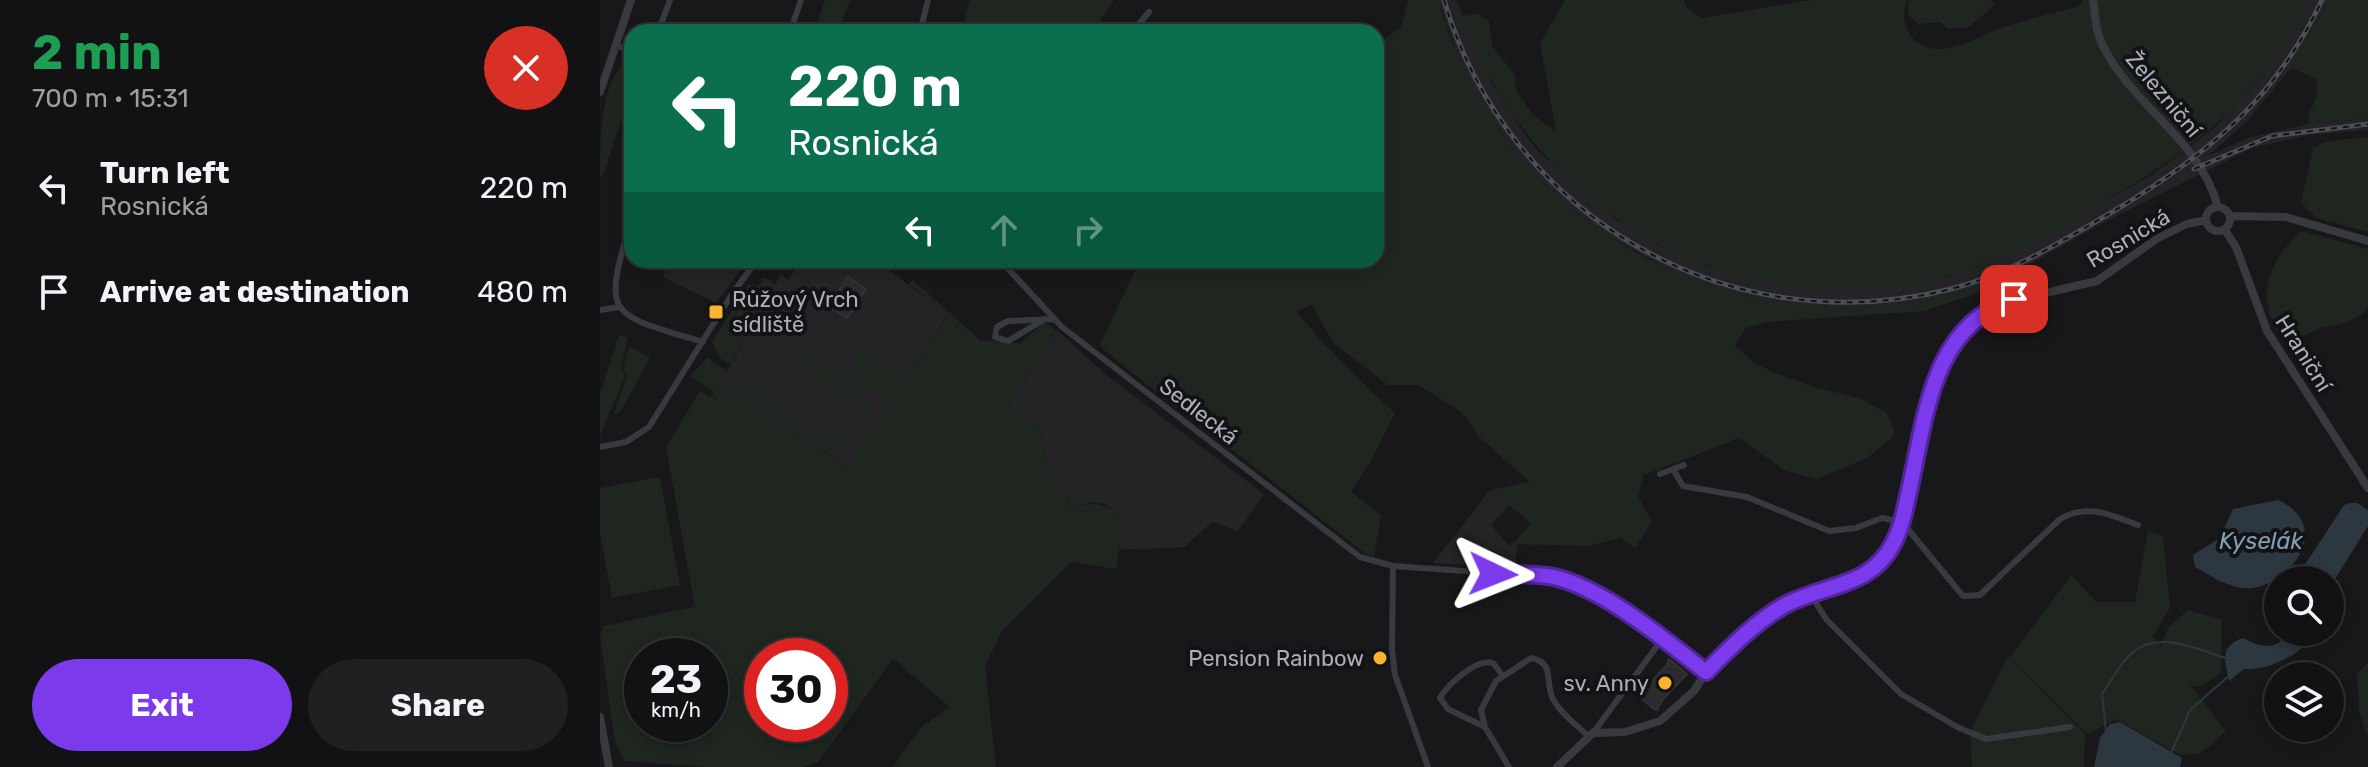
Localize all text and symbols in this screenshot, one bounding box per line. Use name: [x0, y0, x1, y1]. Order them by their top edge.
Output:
text: 2 min: [32, 24, 162, 81]
button: close: [484, 26, 568, 110]
street label: Železniční: [2120, 46, 2208, 144]
text: 220 m: [788, 54, 962, 120]
icon: left: [656, 56, 760, 160]
text: 700 m · 15:31: [32, 83, 189, 114]
text: Rosnická: [788, 121, 939, 164]
text: Turn left: [100, 155, 230, 191]
icon: left: [32, 166, 76, 210]
text: 220 m: [480, 170, 568, 206]
text: Rosnická: [100, 191, 209, 222]
street label: Rosnická: [2082, 203, 2175, 274]
icon: left: [898, 208, 942, 252]
icon: ahead: [982, 208, 1026, 252]
icon: right: [1066, 208, 1110, 252]
pin: [1980, 265, 2048, 333]
icon: arrive: [32, 270, 76, 314]
text: Arrive at destination: [100, 274, 410, 310]
text: 480 m: [477, 274, 568, 310]
icon: arrive: [1992, 277, 2036, 321]
place label: Růžový Vrch sídliště: [732, 286, 859, 338]
marker: Růžový Vrch sídliště: [707, 303, 725, 321]
street label: Hraniční: [2269, 310, 2339, 398]
street label: Sedlecká: [1154, 372, 1243, 450]
water label: Kyselák: [2219, 527, 2304, 555]
position arrow: [1451, 532, 1535, 616]
map controls: [2264, 566, 2344, 742]
button: search: [2264, 566, 2344, 646]
speed limit sign: 30: [744, 638, 848, 742]
place label: Pension Rainbow: [1188, 645, 1364, 672]
marker: Pension Rainbow: [1371, 649, 1389, 667]
text: 23: [650, 656, 702, 703]
button: Exit: [32, 659, 292, 751]
button: Share: [308, 659, 568, 751]
button: layers: [2264, 662, 2344, 742]
place label: sv. Anny: [1564, 670, 1649, 697]
marker: sv. Anny: [1656, 674, 1674, 692]
text: km/h: [651, 698, 701, 722]

